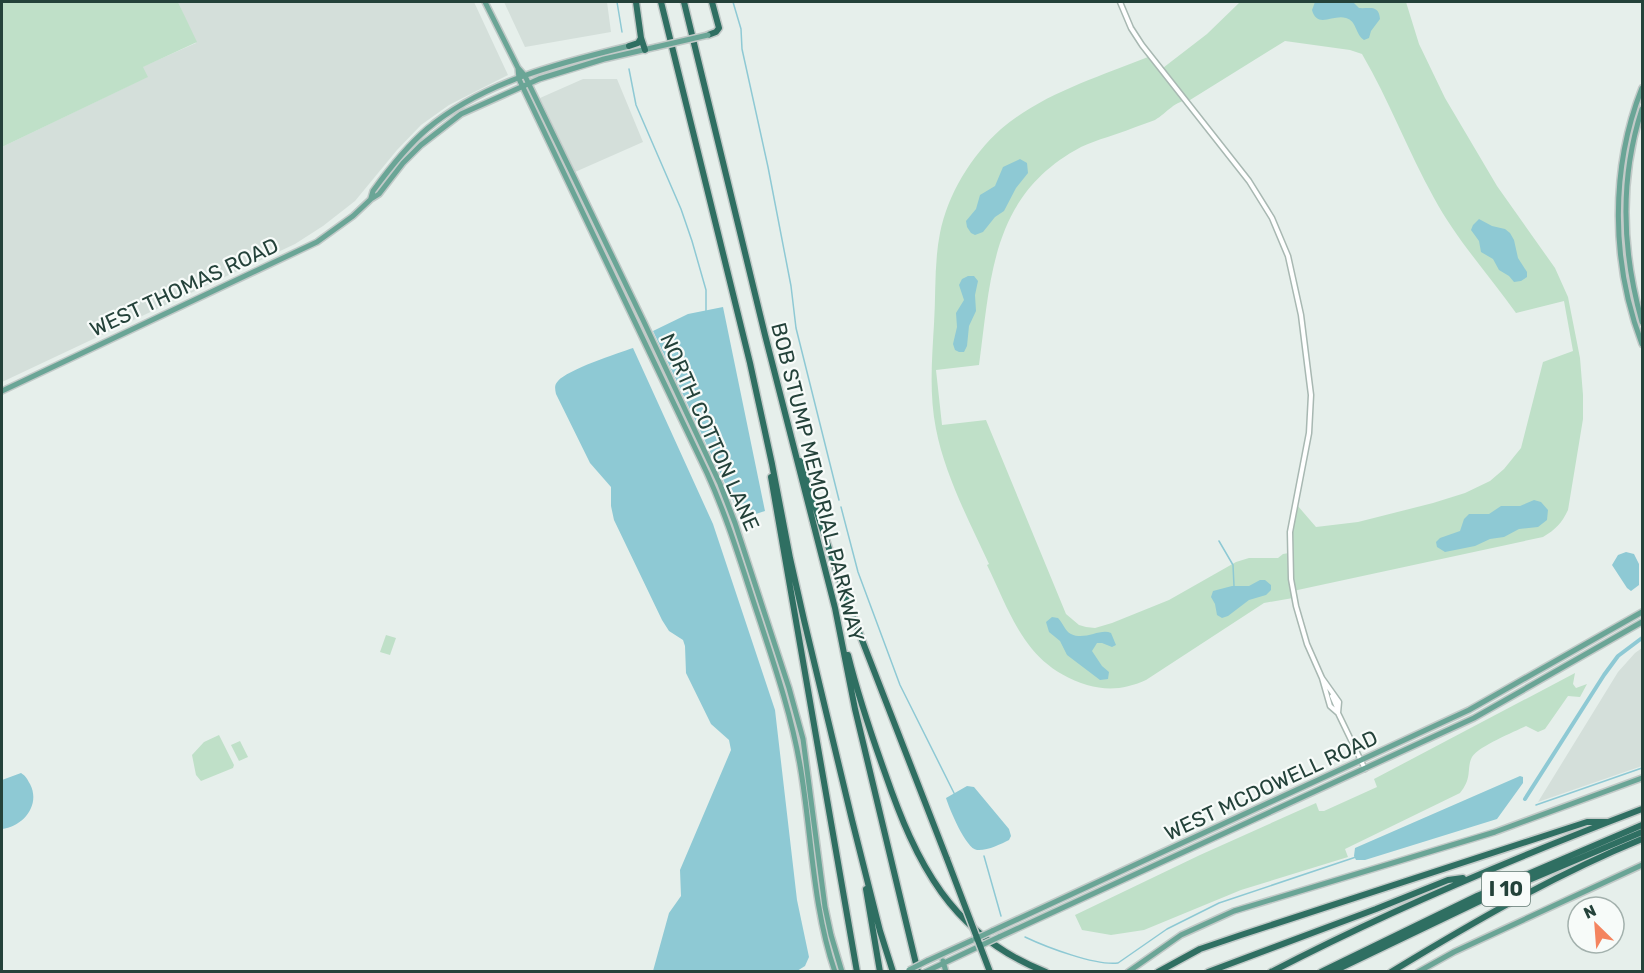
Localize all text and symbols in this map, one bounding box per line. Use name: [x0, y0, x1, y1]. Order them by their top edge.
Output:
street label: WEST THOMAS ROAD: [86, 232, 282, 342]
street label: BOB STUMP MEMORIAL PARKWAY: [766, 320, 870, 644]
street label: NORTH COTTON LANE: [655, 329, 765, 535]
street label: WEST MCDOWELL ROAD: [1160, 725, 1382, 845]
road number: I 10: [1482, 872, 1530, 906]
north arrow: [1566, 895, 1626, 955]
text: N: [1581, 901, 1599, 923]

